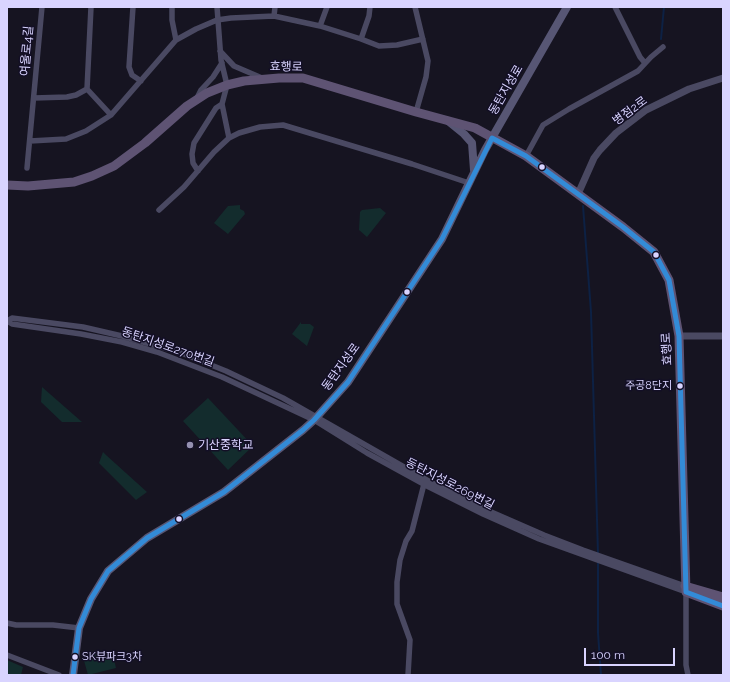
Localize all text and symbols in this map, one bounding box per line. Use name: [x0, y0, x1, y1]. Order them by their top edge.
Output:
street label: 여울로4길: [18, 25, 36, 77]
street label: 효행로: [269, 60, 303, 74]
street label: 동탄지성로: [486, 62, 526, 118]
street label: 병점2로: [610, 94, 650, 128]
unlabelled marker: [537, 162, 547, 172]
unlabelled marker: [651, 250, 661, 260]
unlabelled marker: [402, 287, 412, 297]
street label: 동탄지성로270번길: [120, 324, 216, 370]
street label: 효행로: [659, 332, 675, 366]
street label: 동탄지성로: [319, 340, 363, 394]
place label: 주공8단지: [625, 379, 672, 393]
marker: 주공8단지: [675, 381, 685, 391]
place label: 기산중학교: [198, 438, 253, 452]
marker: 기산중학교: [185, 440, 195, 450]
street label: 동탄지성로269번길: [403, 455, 497, 513]
unlabelled marker: [174, 514, 184, 524]
scale bar: [586, 640, 677, 666]
text: 100 m: [591, 648, 625, 662]
place label: SK뷰파크3차: [82, 650, 142, 664]
marker: SK뷰파크3차: [70, 652, 80, 662]

